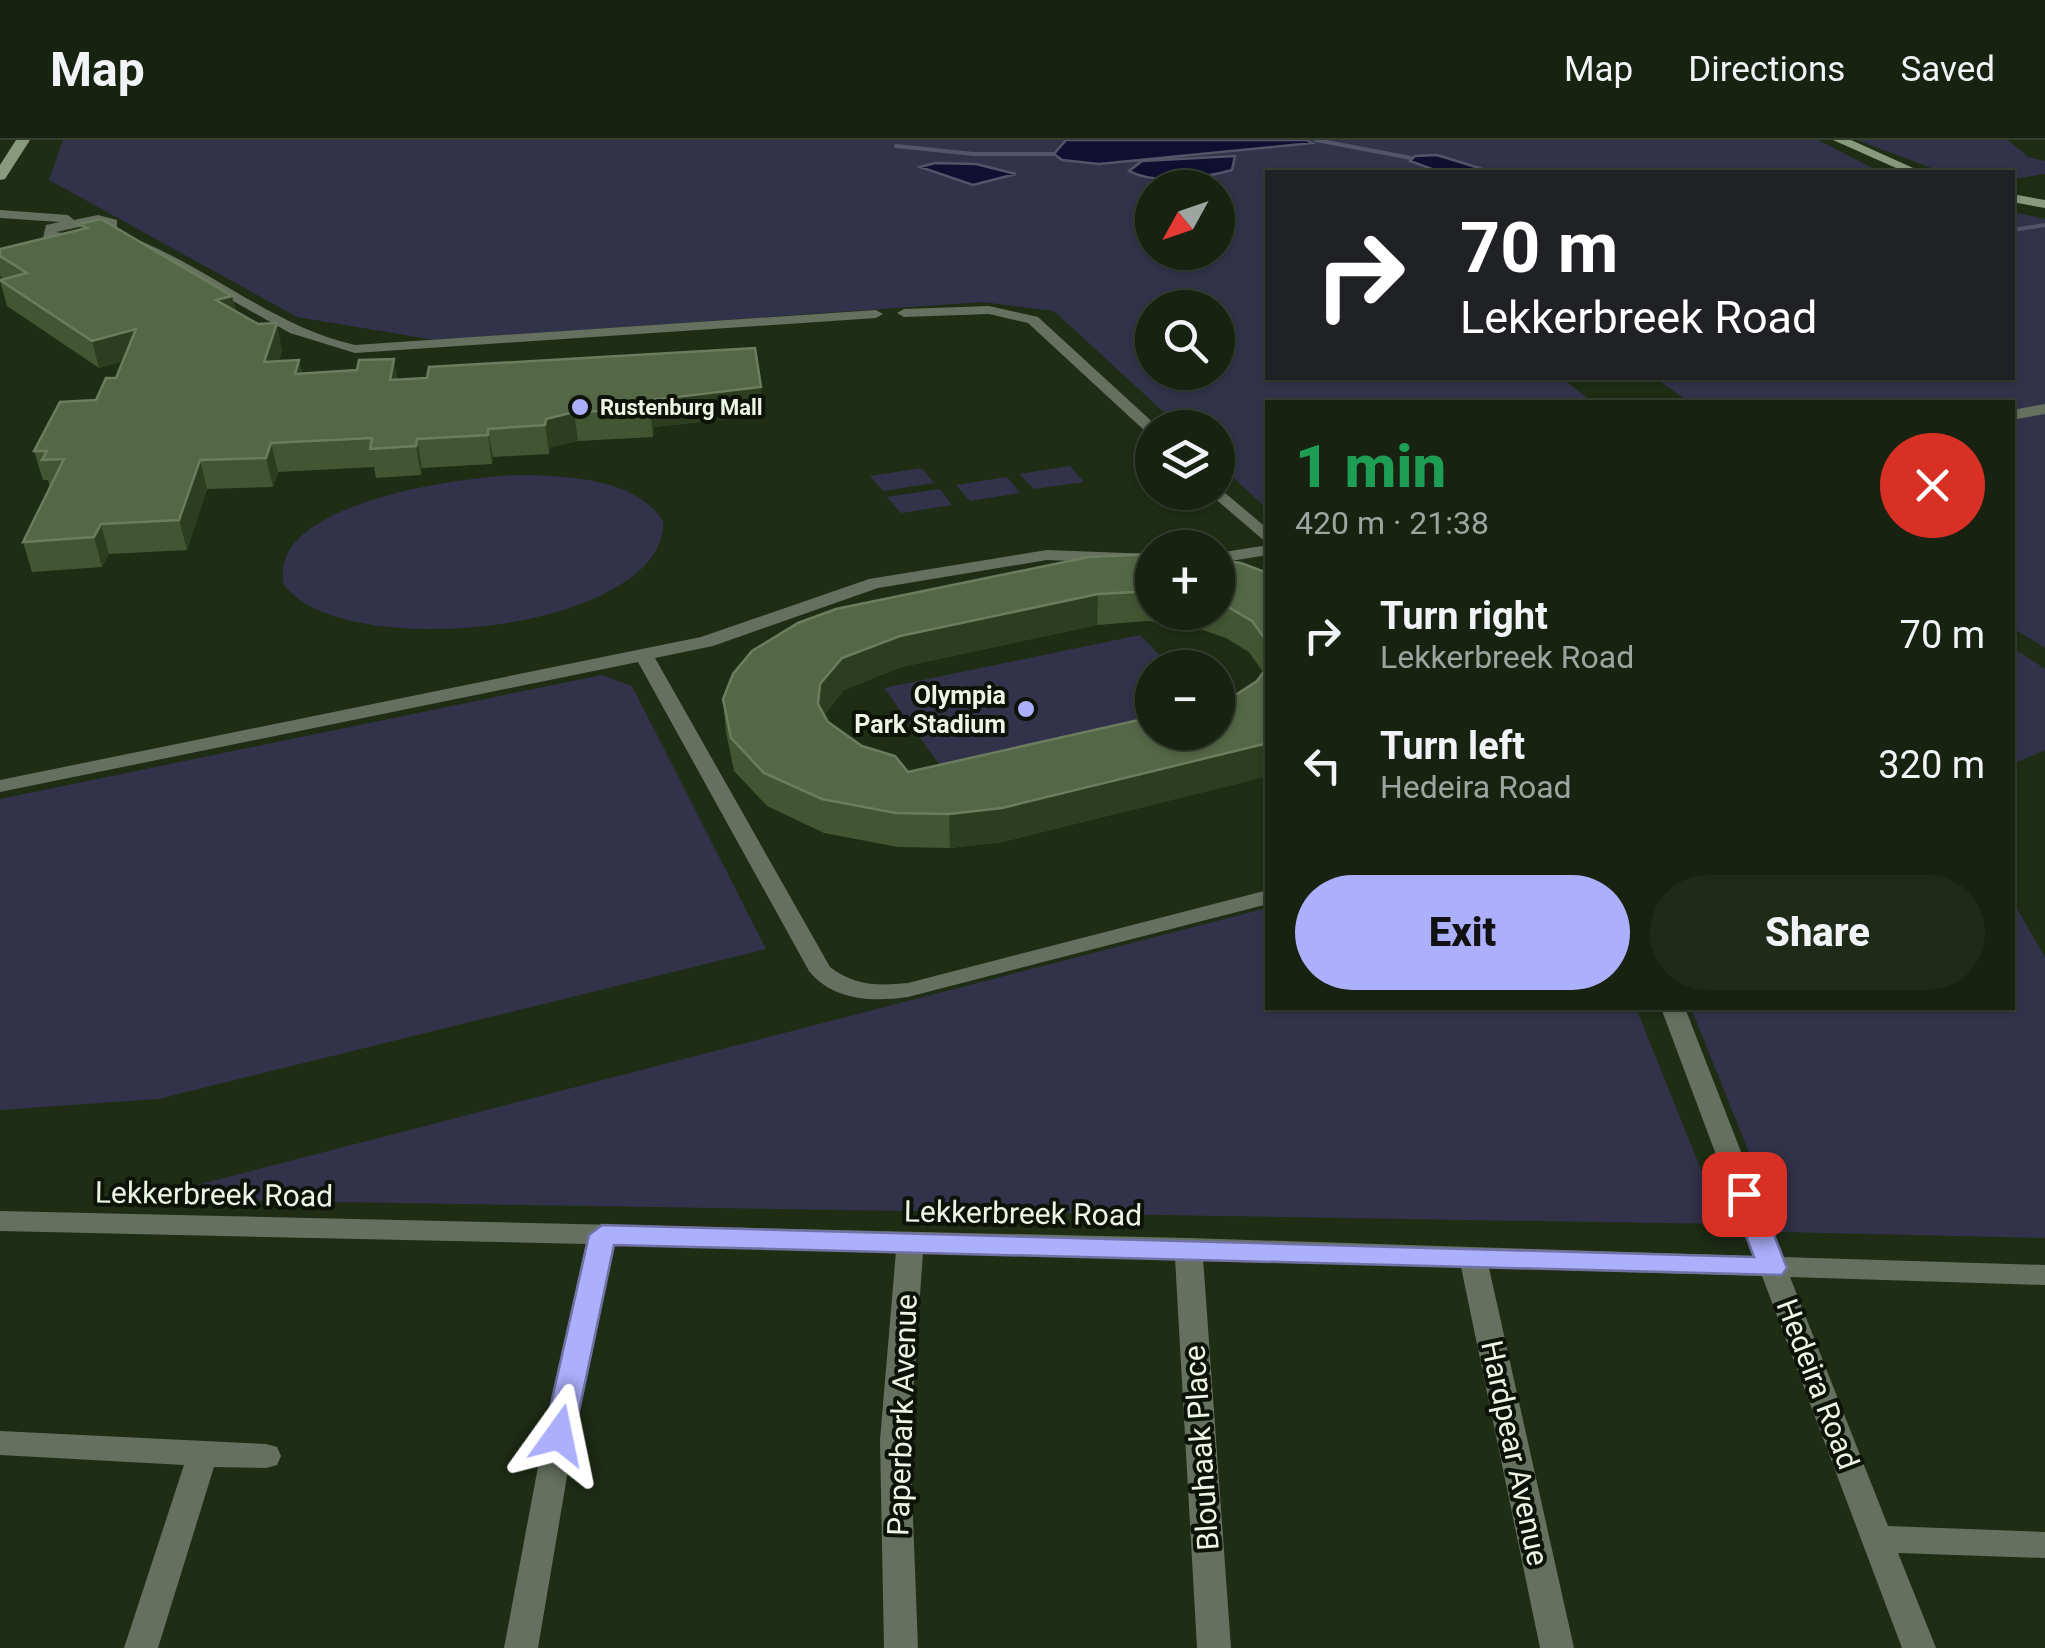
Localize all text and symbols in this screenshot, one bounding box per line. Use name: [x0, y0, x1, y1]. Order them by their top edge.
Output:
text: Map: [50, 41, 145, 98]
text: Map: [1564, 49, 1633, 90]
text: Directions: [1688, 49, 1845, 90]
text: Saved: [1900, 49, 1995, 90]
north arrow: [1135, 170, 1235, 270]
map controls: [1135, 170, 1235, 750]
text: 70 m: [1460, 207, 1618, 289]
icon: right: [1295, 210, 1425, 340]
button: search: [1135, 290, 1235, 390]
text: Lekkerbreek Road: [1460, 291, 1817, 344]
place label: Rustenburg Mall: [600, 395, 763, 420]
marker: Rustenburg Mall: [569, 396, 591, 418]
button: layers: [1135, 410, 1235, 510]
text: 1 min: [1295, 431, 1446, 502]
button: close: [1880, 433, 1985, 538]
text: 420 m · 21:38: [1295, 504, 1489, 542]
button: +: [1135, 530, 1235, 630]
text: Turn right: [1380, 594, 1548, 638]
icon: right: [1295, 608, 1350, 663]
text: 70 m: [1900, 613, 1985, 657]
text: Lekkerbreek Road: [1380, 638, 1634, 676]
button: −: [1135, 650, 1235, 750]
place label: Olympia Park Stadium: [854, 681, 1006, 739]
marker: Olympia Park Stadium: [1015, 698, 1037, 720]
text: Turn left: [1380, 724, 1525, 768]
icon: left: [1295, 738, 1350, 793]
text: 320 m: [1878, 743, 1985, 787]
text: Hedeira Road: [1380, 768, 1572, 806]
button: Exit: [1295, 875, 1630, 990]
button: Share: [1650, 875, 1985, 990]
pin: [1702, 1152, 1787, 1237]
icon: arrive: [1717, 1167, 1772, 1222]
street label: Lekkerbreek Road: [95, 1174, 333, 1214]
street label: Lekkerbreek Road: [904, 1193, 1142, 1233]
street label: Paperbark Avenue: [880, 1293, 924, 1537]
street label: Hedeira Road: [1769, 1294, 1867, 1474]
street label: Hardpear Avenue: [1474, 1337, 1556, 1569]
street label: Blouhaak Place: [1176, 1344, 1226, 1552]
position arrow: [507, 1383, 611, 1487]

